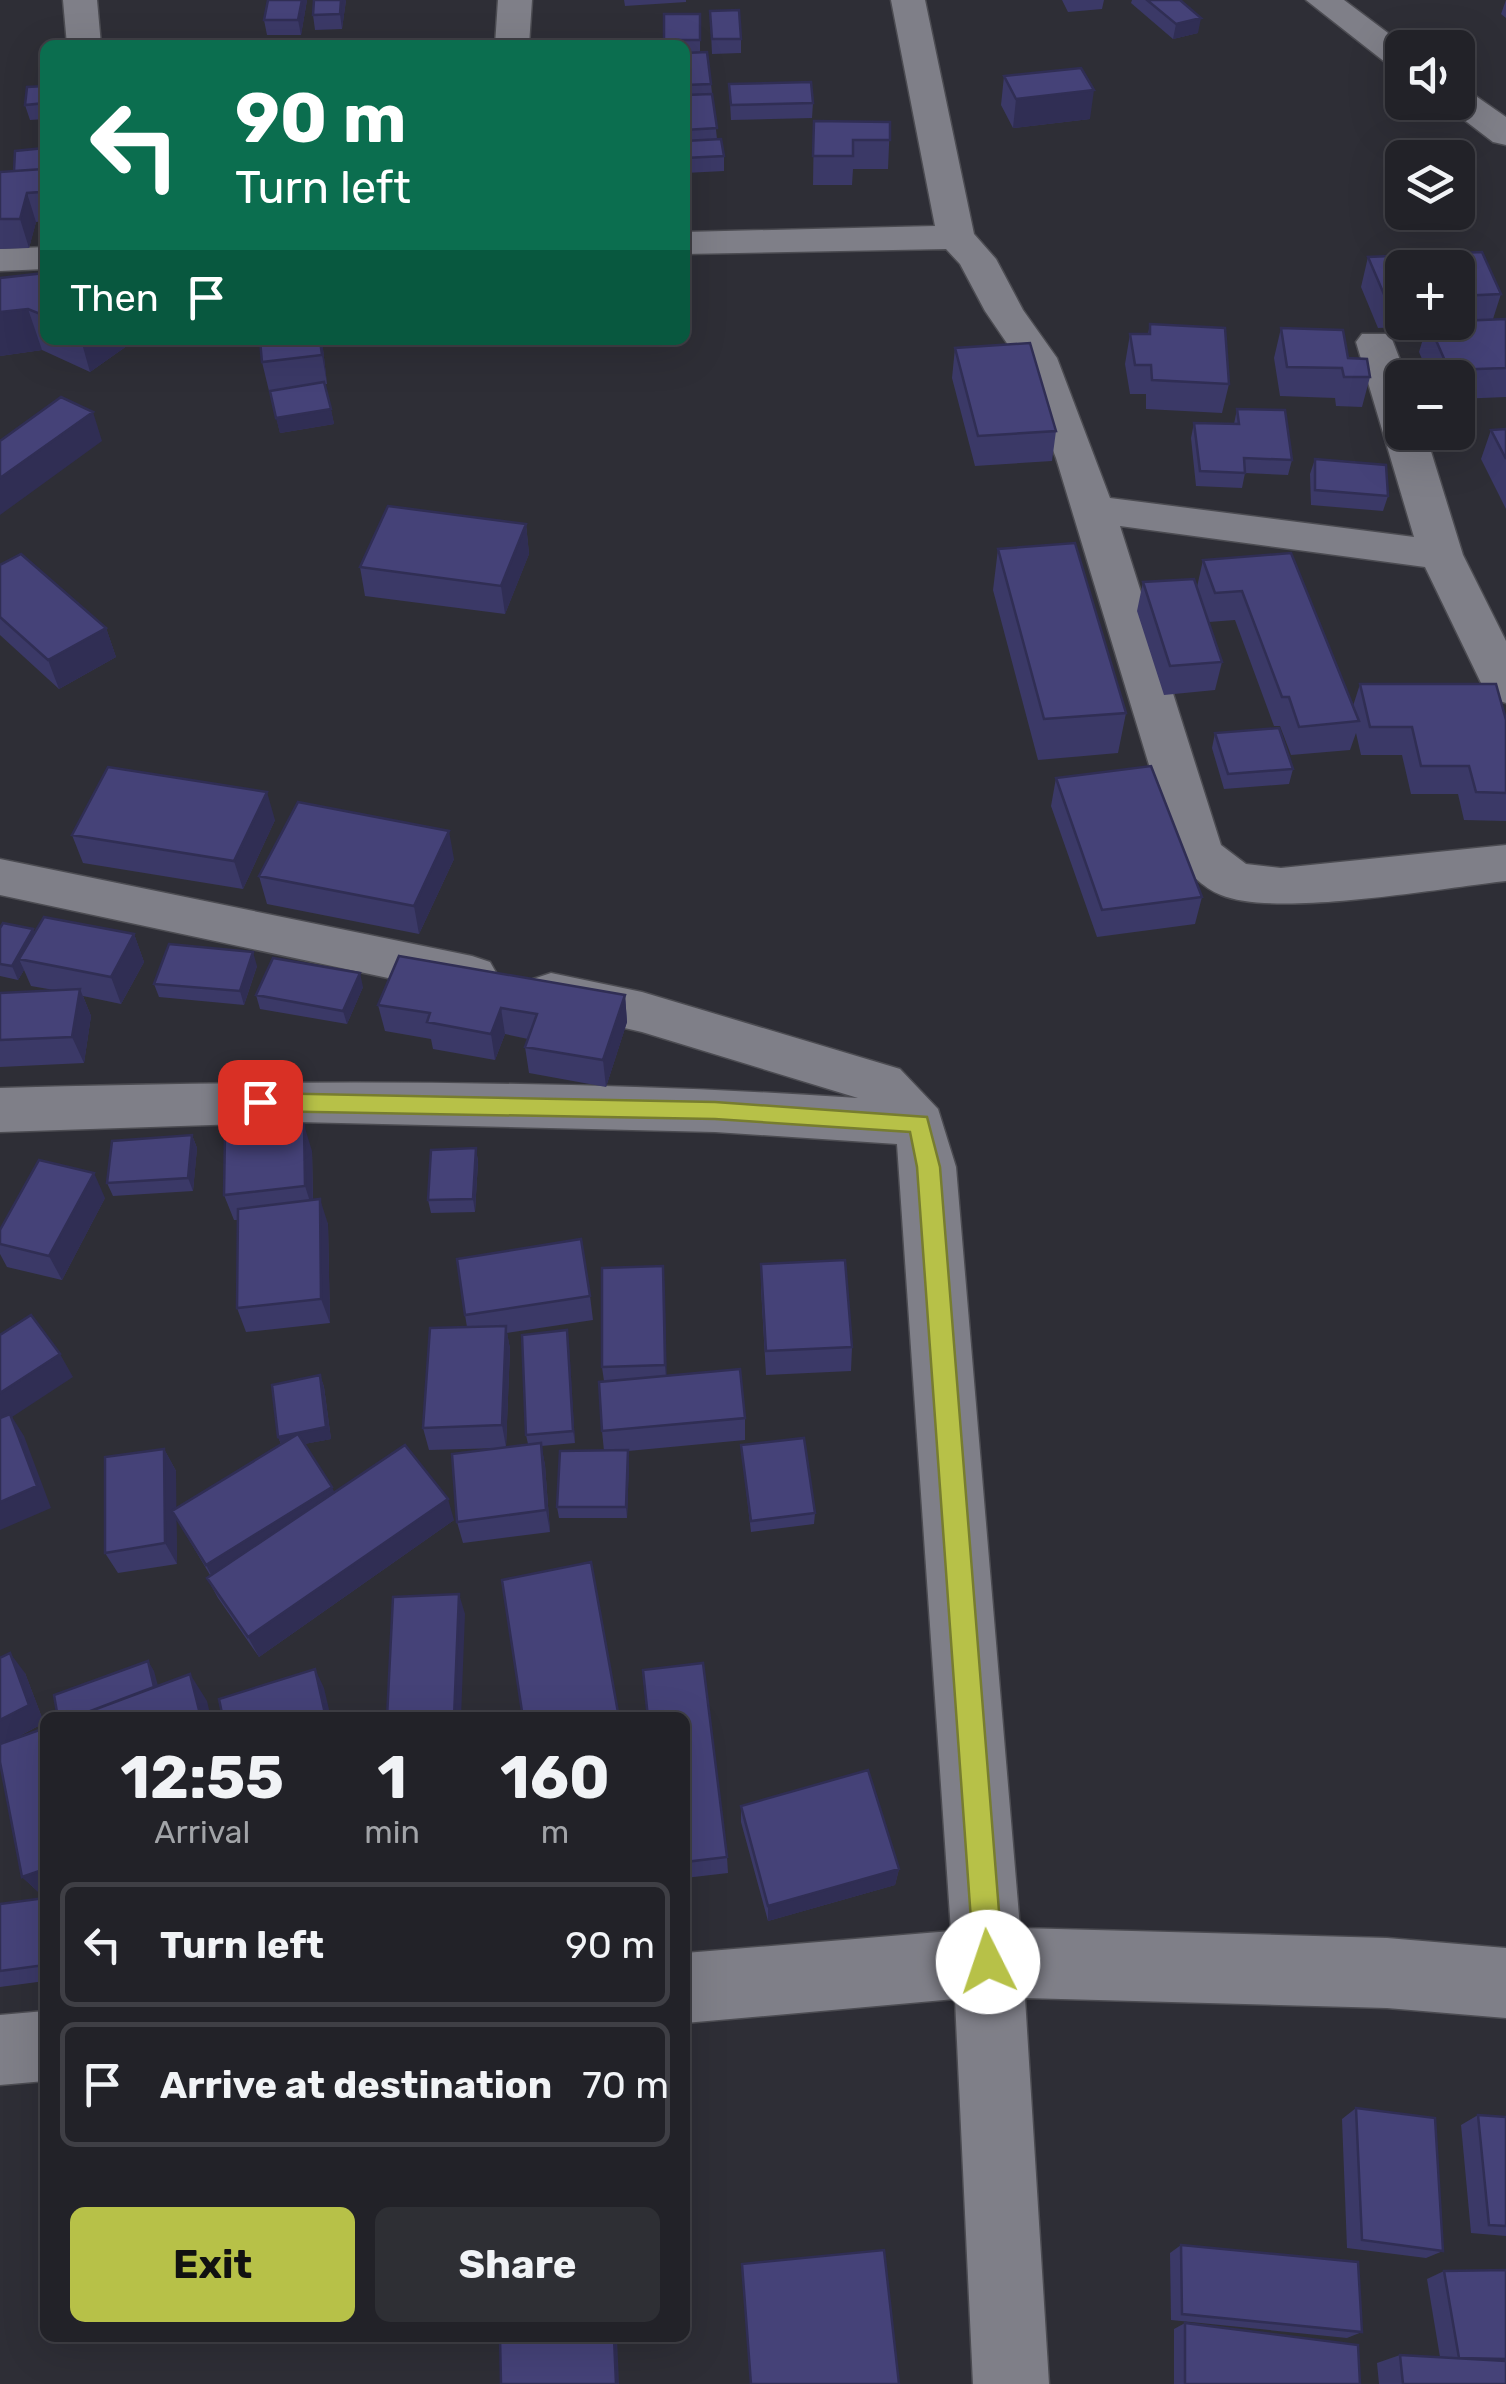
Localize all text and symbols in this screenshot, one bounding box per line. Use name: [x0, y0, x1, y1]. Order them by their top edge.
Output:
map controls: [1385, 30, 1475, 450]
button: sound: [1385, 30, 1475, 120]
text: 90 m: [235, 77, 407, 160]
icon: left: [70, 80, 200, 210]
button: layers: [1385, 140, 1475, 230]
text: Turn left: [235, 161, 411, 214]
button: +: [1385, 250, 1475, 340]
icon: arrive: [179, 270, 234, 325]
text: Then: [70, 275, 159, 321]
button: −: [1385, 360, 1475, 450]
pin: [218, 1060, 303, 1145]
icon: arrive: [233, 1075, 288, 1130]
text: 12:55: [120, 1742, 284, 1813]
text: 1: [377, 1742, 407, 1813]
text: 160: [500, 1742, 610, 1813]
text: Arrival: [154, 1813, 250, 1851]
text: min: [364, 1813, 420, 1851]
text: m: [541, 1813, 569, 1851]
position arrow: [936, 1910, 1040, 2014]
icon: left: [75, 1917, 130, 1972]
text: Turn left: [160, 1922, 324, 1968]
text: 90 m: [565, 1922, 655, 1968]
icon: arrive: [75, 2057, 130, 2112]
text: Arrive at destination: [160, 2062, 552, 2108]
text: 70 m: [582, 2062, 669, 2108]
button: Exit: [70, 2207, 355, 2322]
button: Share: [375, 2207, 660, 2322]

